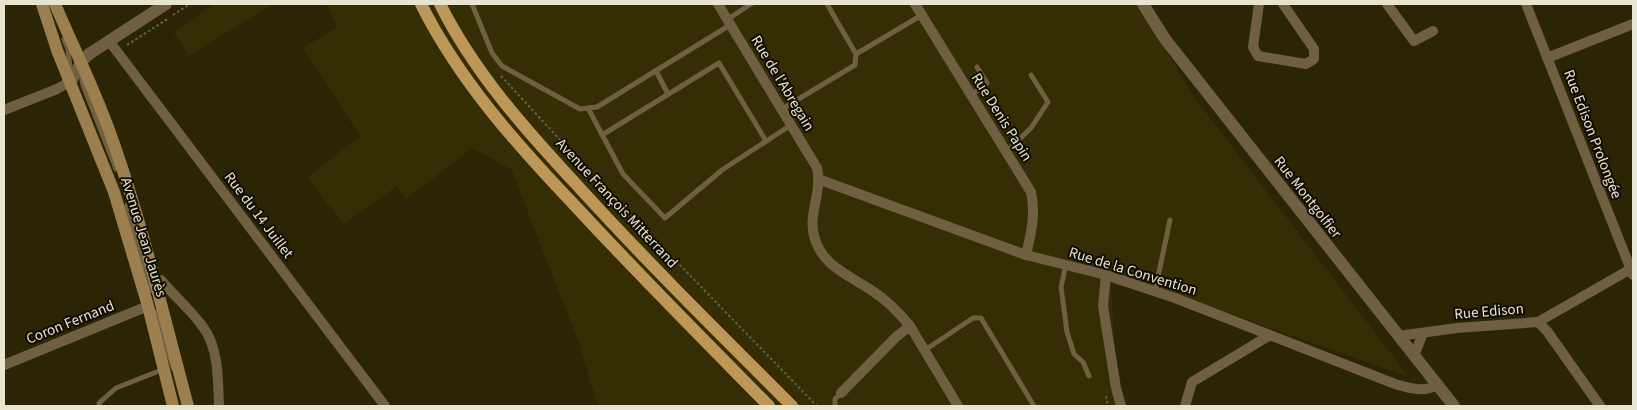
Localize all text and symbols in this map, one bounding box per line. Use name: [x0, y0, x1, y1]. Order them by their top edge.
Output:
street label: Rue de l'Abregain: [746, 31, 819, 135]
street label: Rue Edison Prolongée: [1558, 67, 1627, 202]
street label: Rue Denis Papin: [966, 69, 1037, 165]
street label: Avenue François Mitterrand: [551, 134, 682, 273]
street label: Rue Montgolfier: [1269, 152, 1347, 244]
street label: Rue du 14 Juillet: [219, 168, 298, 263]
street label: Avenue Jean Jaurès: [115, 175, 172, 300]
street label: Rue de la Convention: [1066, 242, 1199, 301]
street label: Coron Fernand: [23, 295, 117, 350]
street label: Rue Edison: [1453, 298, 1525, 325]

